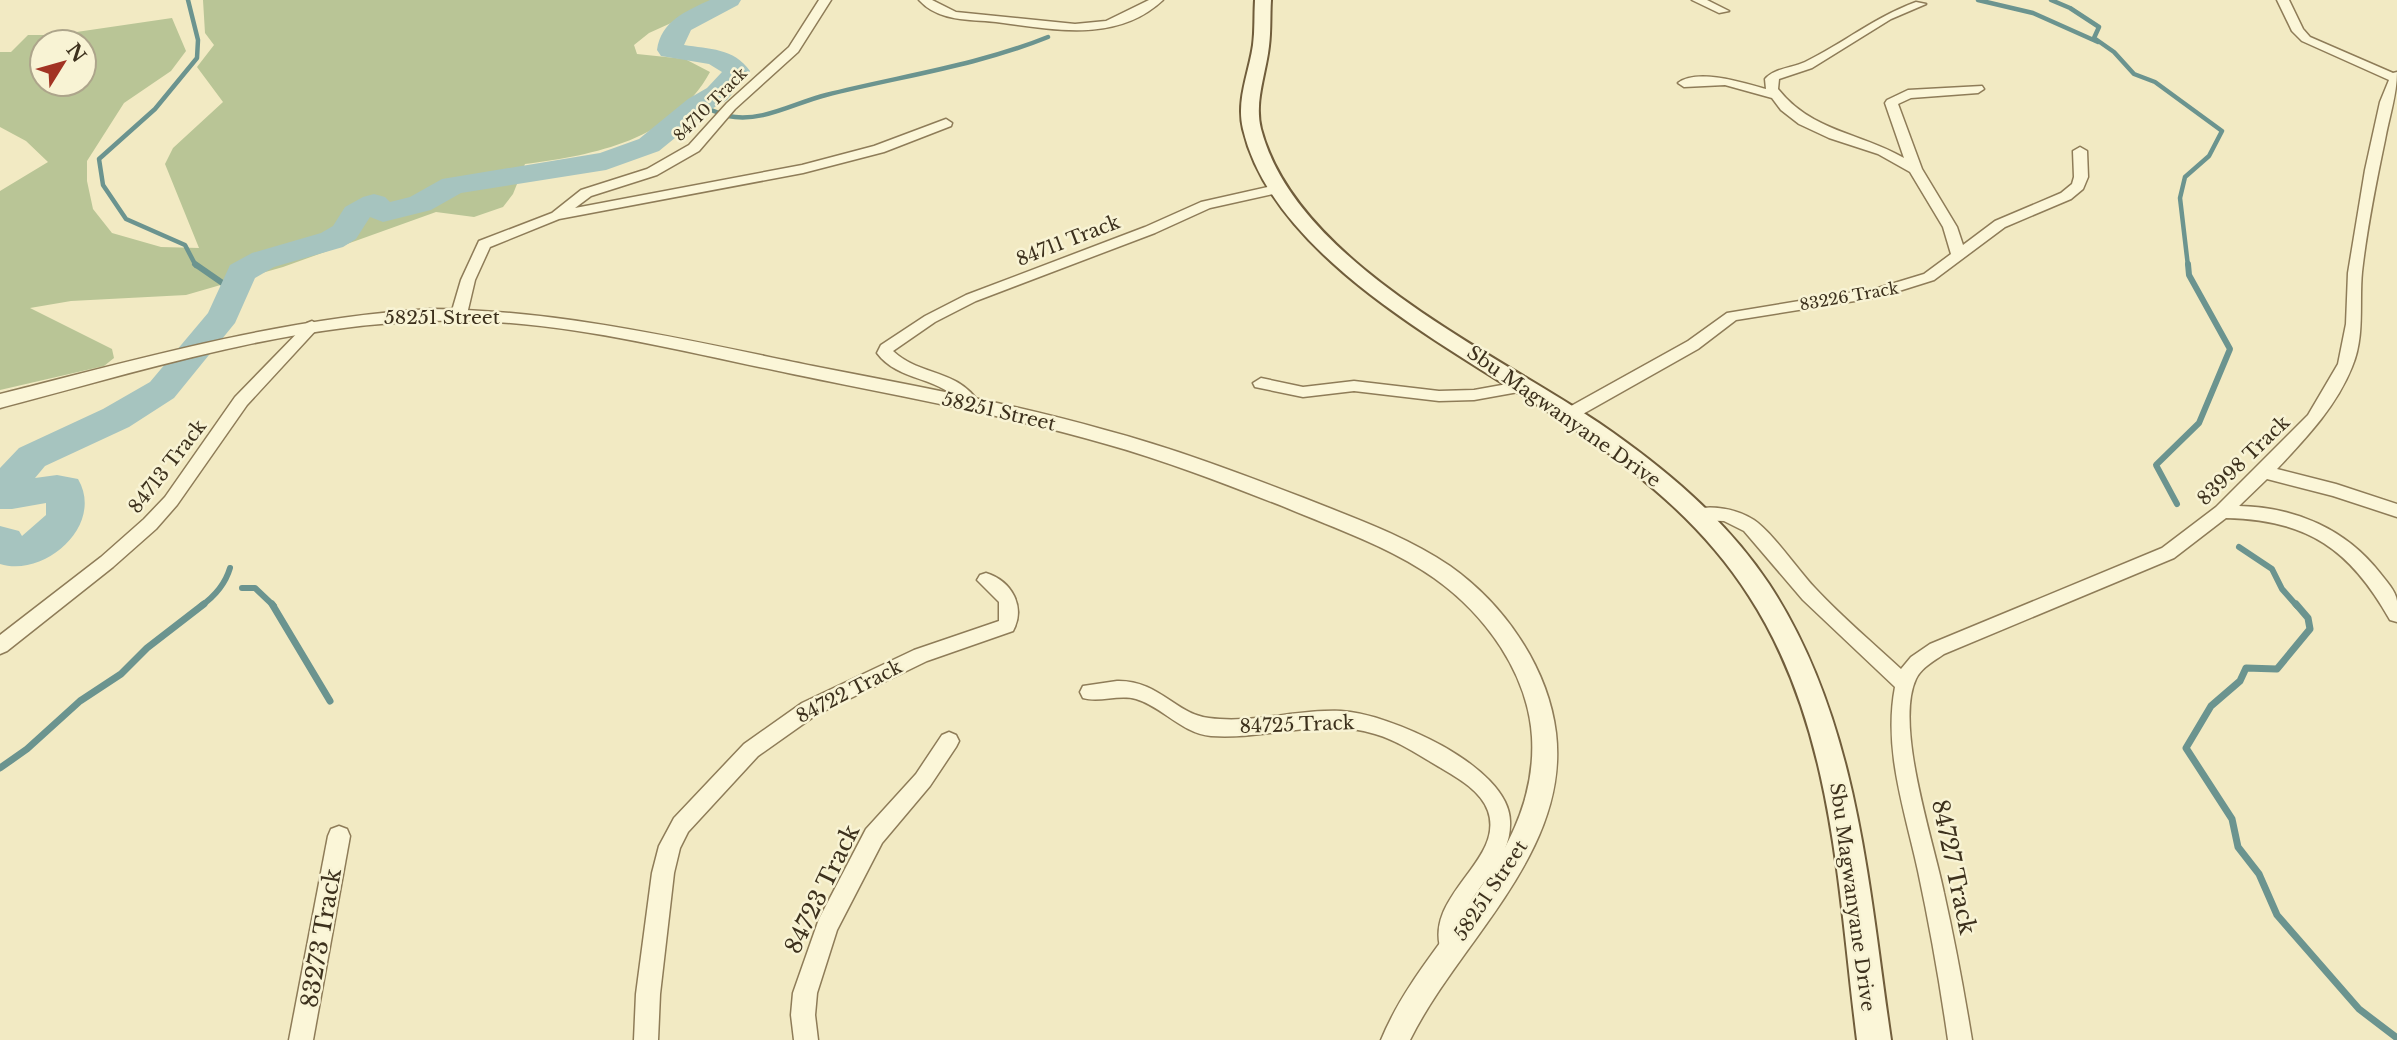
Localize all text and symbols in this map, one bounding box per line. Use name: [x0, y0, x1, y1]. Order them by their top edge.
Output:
north arrow: [28, 28, 98, 98]
text: N: [62, 39, 91, 67]
street label: 84710 Track: [669, 63, 751, 145]
street label: 84711 Track: [1013, 210, 1124, 271]
street label: 83226 Track: [1798, 277, 1900, 315]
street label: 58251 Street: [384, 306, 501, 329]
street label: Sbu Magwanyane Drive: [1463, 341, 1665, 492]
street label: 58251 Street: [940, 387, 1059, 436]
street label: 83998 Track: [2192, 410, 2294, 510]
street label: 84713 Track: [124, 415, 211, 518]
street label: 84722 Track: [792, 655, 906, 728]
street label: 84725 Track: [1239, 711, 1355, 738]
street label: Sbu Magwanyane Drive: [1825, 781, 1880, 1013]
street label: 84727 Track: [1926, 797, 1982, 938]
street label: 84723 Track: [779, 819, 866, 958]
street label: 58251 Street: [1448, 835, 1533, 945]
street label: 83273 Track: [295, 865, 347, 1010]

